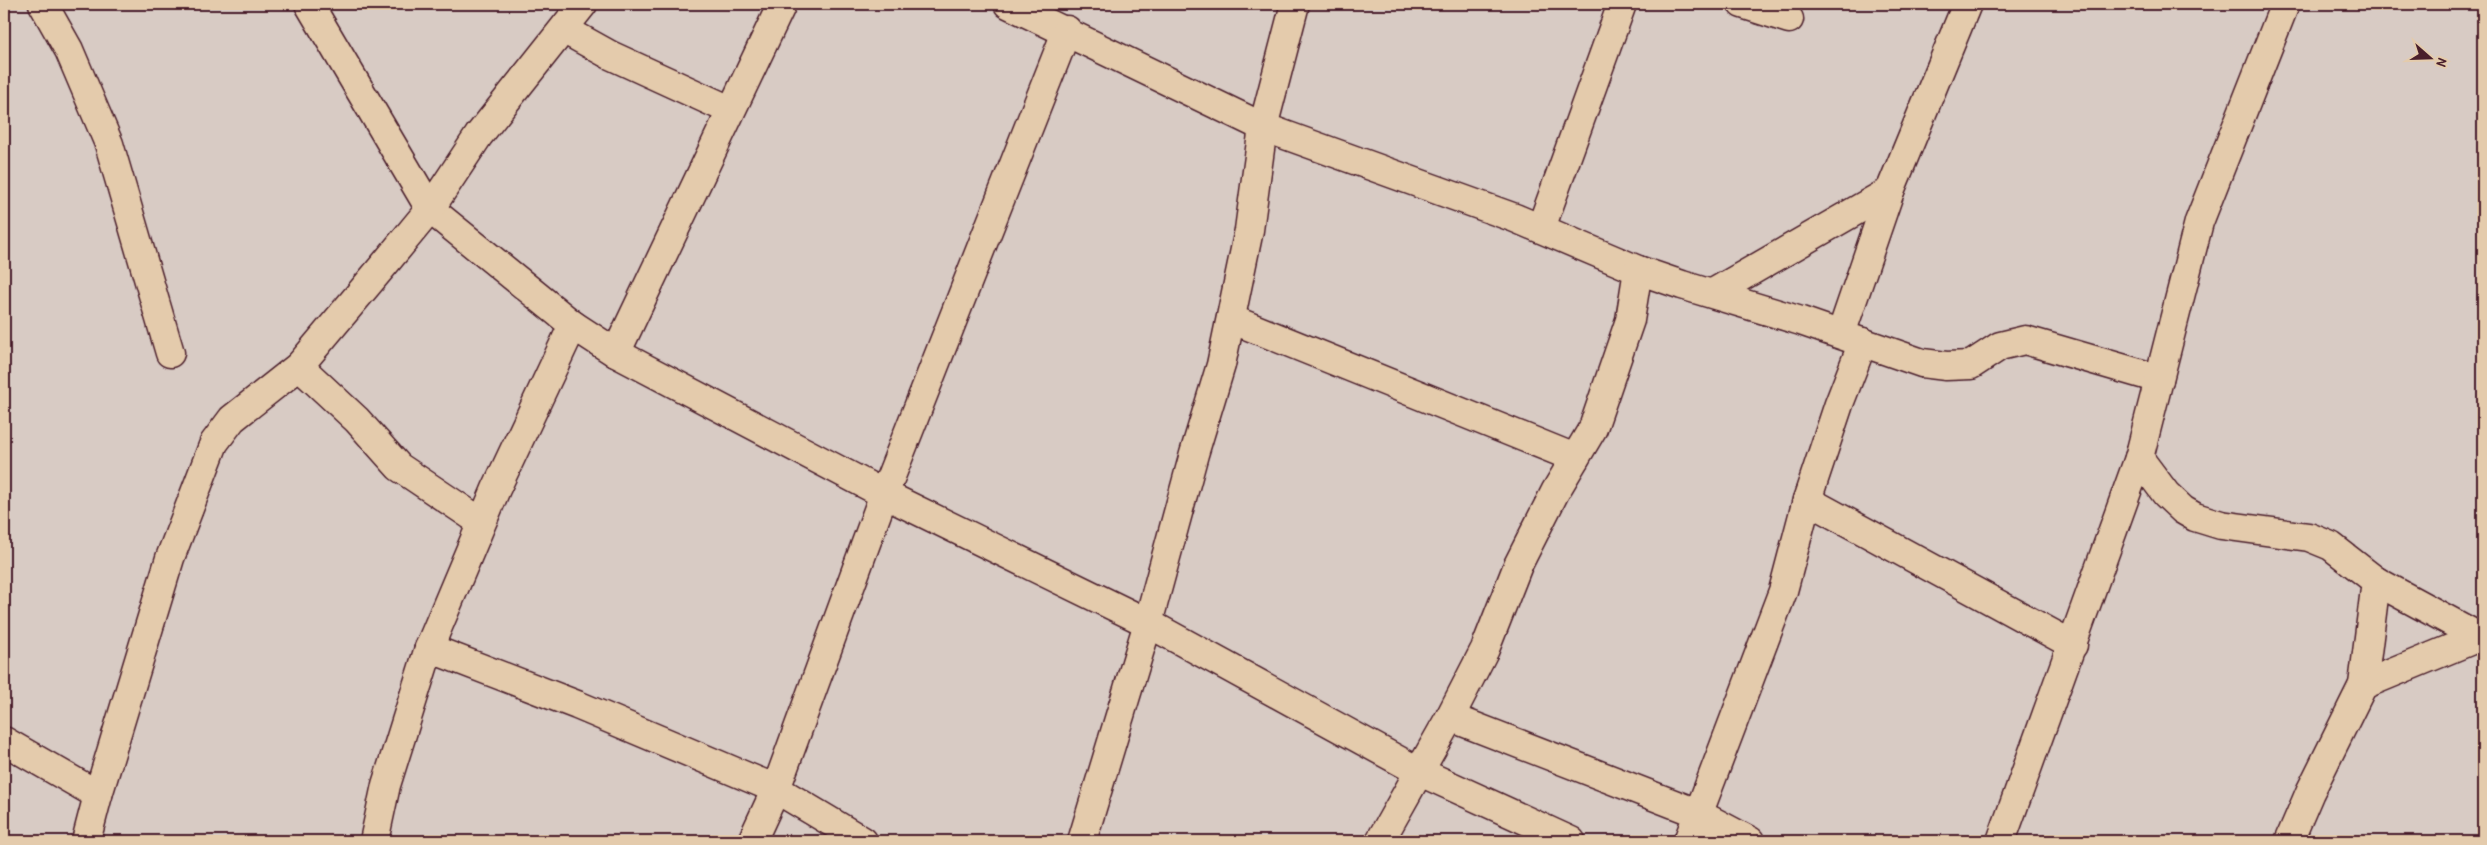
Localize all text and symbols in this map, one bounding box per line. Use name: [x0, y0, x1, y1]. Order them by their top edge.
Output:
north arrow: [2404, 32, 2454, 82]
text: N: [2432, 56, 2453, 70]

